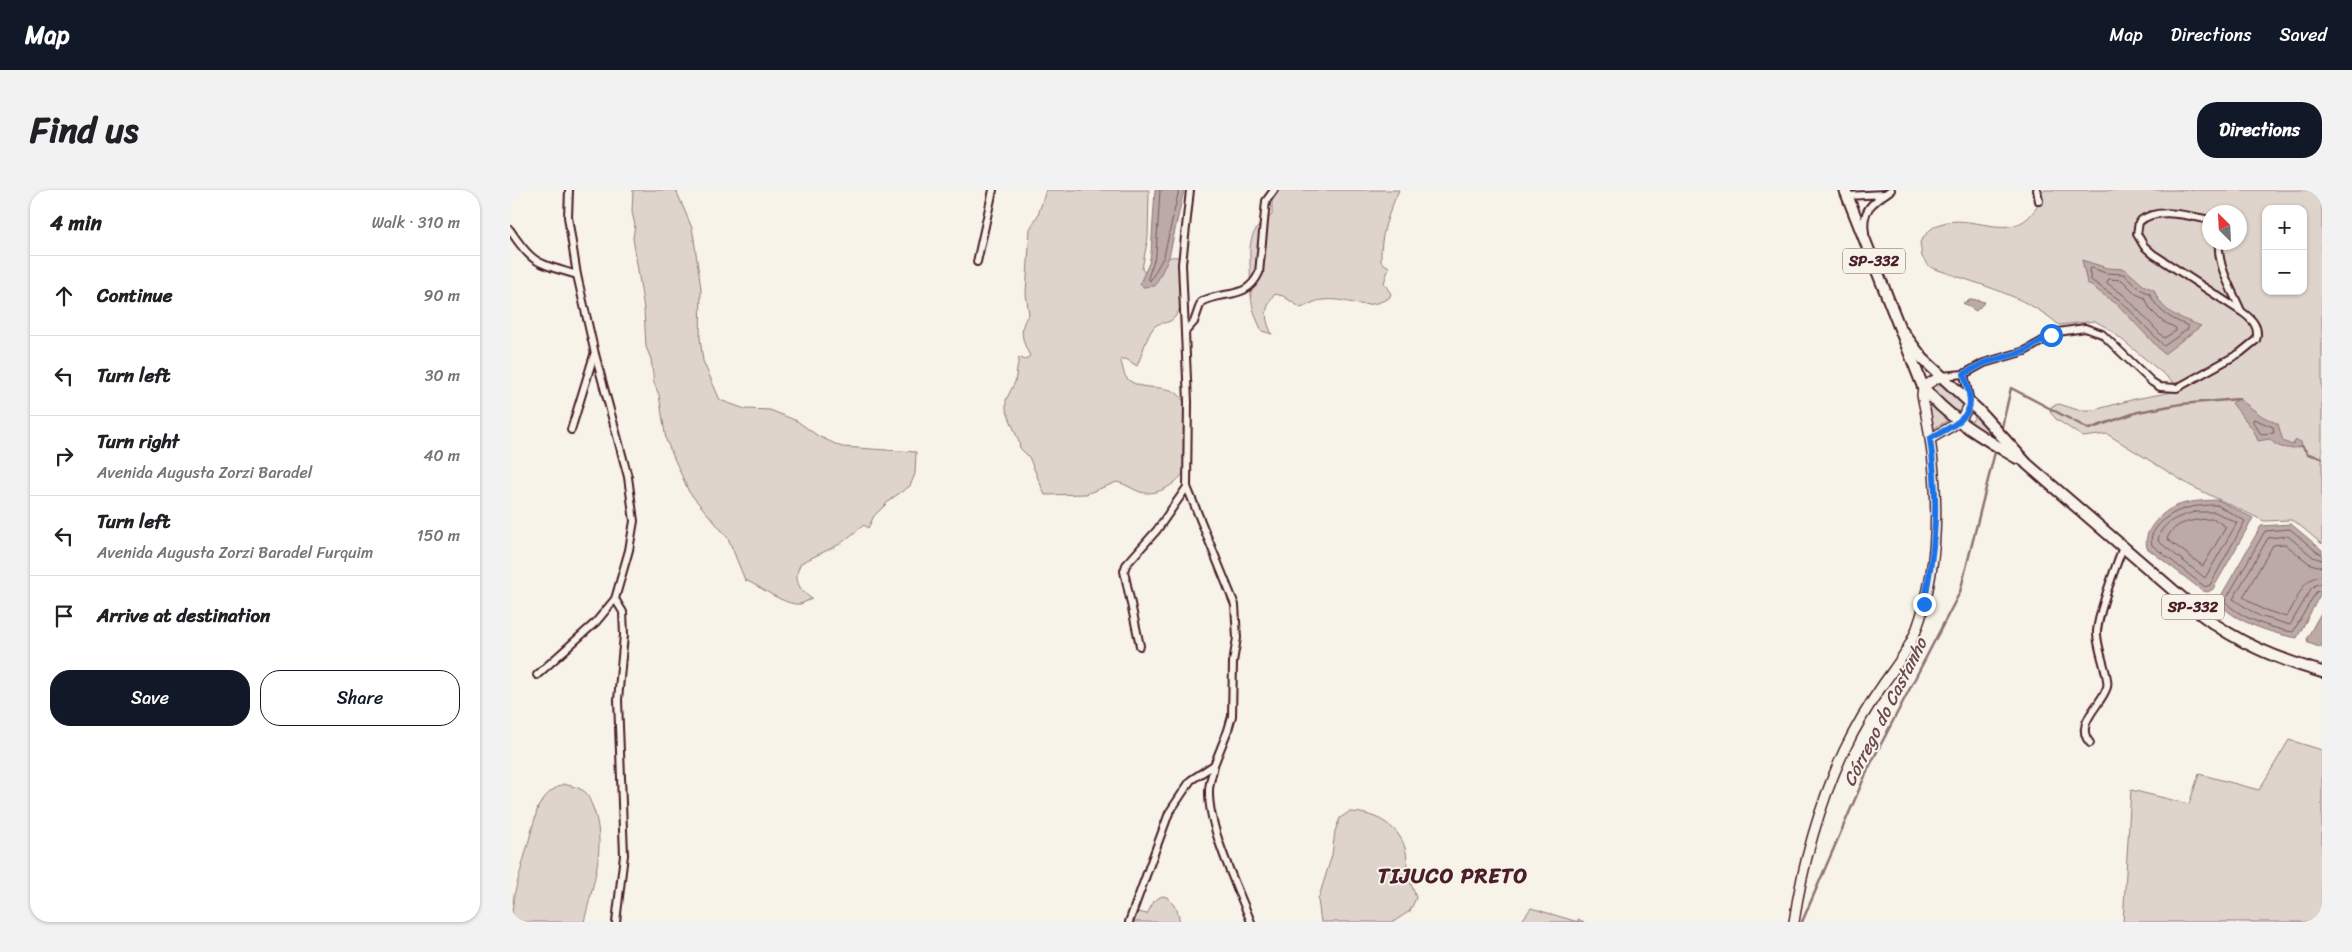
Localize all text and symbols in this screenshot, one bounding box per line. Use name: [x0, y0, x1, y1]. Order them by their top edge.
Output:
text: Map: [25, 14, 69, 56]
text: Map: [2110, 19, 2143, 51]
text: Directions: [2171, 19, 2252, 51]
text: Saved: [2280, 19, 2327, 51]
text: Find us: [30, 99, 138, 161]
button: Directions: [2197, 102, 2322, 158]
text: 4 min: [50, 204, 102, 242]
north arrow: [2202, 205, 2247, 250]
map controls: [2262, 205, 2307, 295]
button: +: [2262, 205, 2307, 250]
text: Walk · 310 m: [372, 208, 460, 237]
road number: SP-332: [1843, 248, 1905, 274]
button: −: [2262, 250, 2307, 295]
text: Continue: [97, 279, 173, 312]
text: 90 m: [424, 281, 460, 310]
icon: ahead: [50, 282, 78, 310]
route start: [2040, 324, 2063, 347]
text: Turn left: [97, 359, 170, 392]
text: 30 m: [425, 361, 460, 390]
icon: left: [50, 362, 78, 390]
text: Turn right: [97, 425, 179, 458]
text: 40 m: [423, 441, 460, 470]
icon: right: [50, 442, 78, 470]
text: Avenida Augusta Zorzi Baradel: [97, 458, 312, 487]
text: Turn left: [97, 505, 170, 538]
text: 150 m: [417, 521, 460, 550]
icon: left: [50, 522, 78, 550]
text: Avenida Augusta Zorzi Baradel Furquim: [97, 538, 373, 567]
route end: [1913, 593, 1936, 616]
road number: SP-332: [2162, 594, 2224, 620]
text: Arrive at destination: [97, 599, 270, 632]
icon: arrive: [50, 602, 78, 630]
water label: Córrego do Castanho: [1834, 631, 1937, 792]
button: Save: [50, 670, 250, 726]
button: Share: [260, 670, 460, 726]
district label: TIJUCO PRETO: [1378, 857, 1528, 895]

